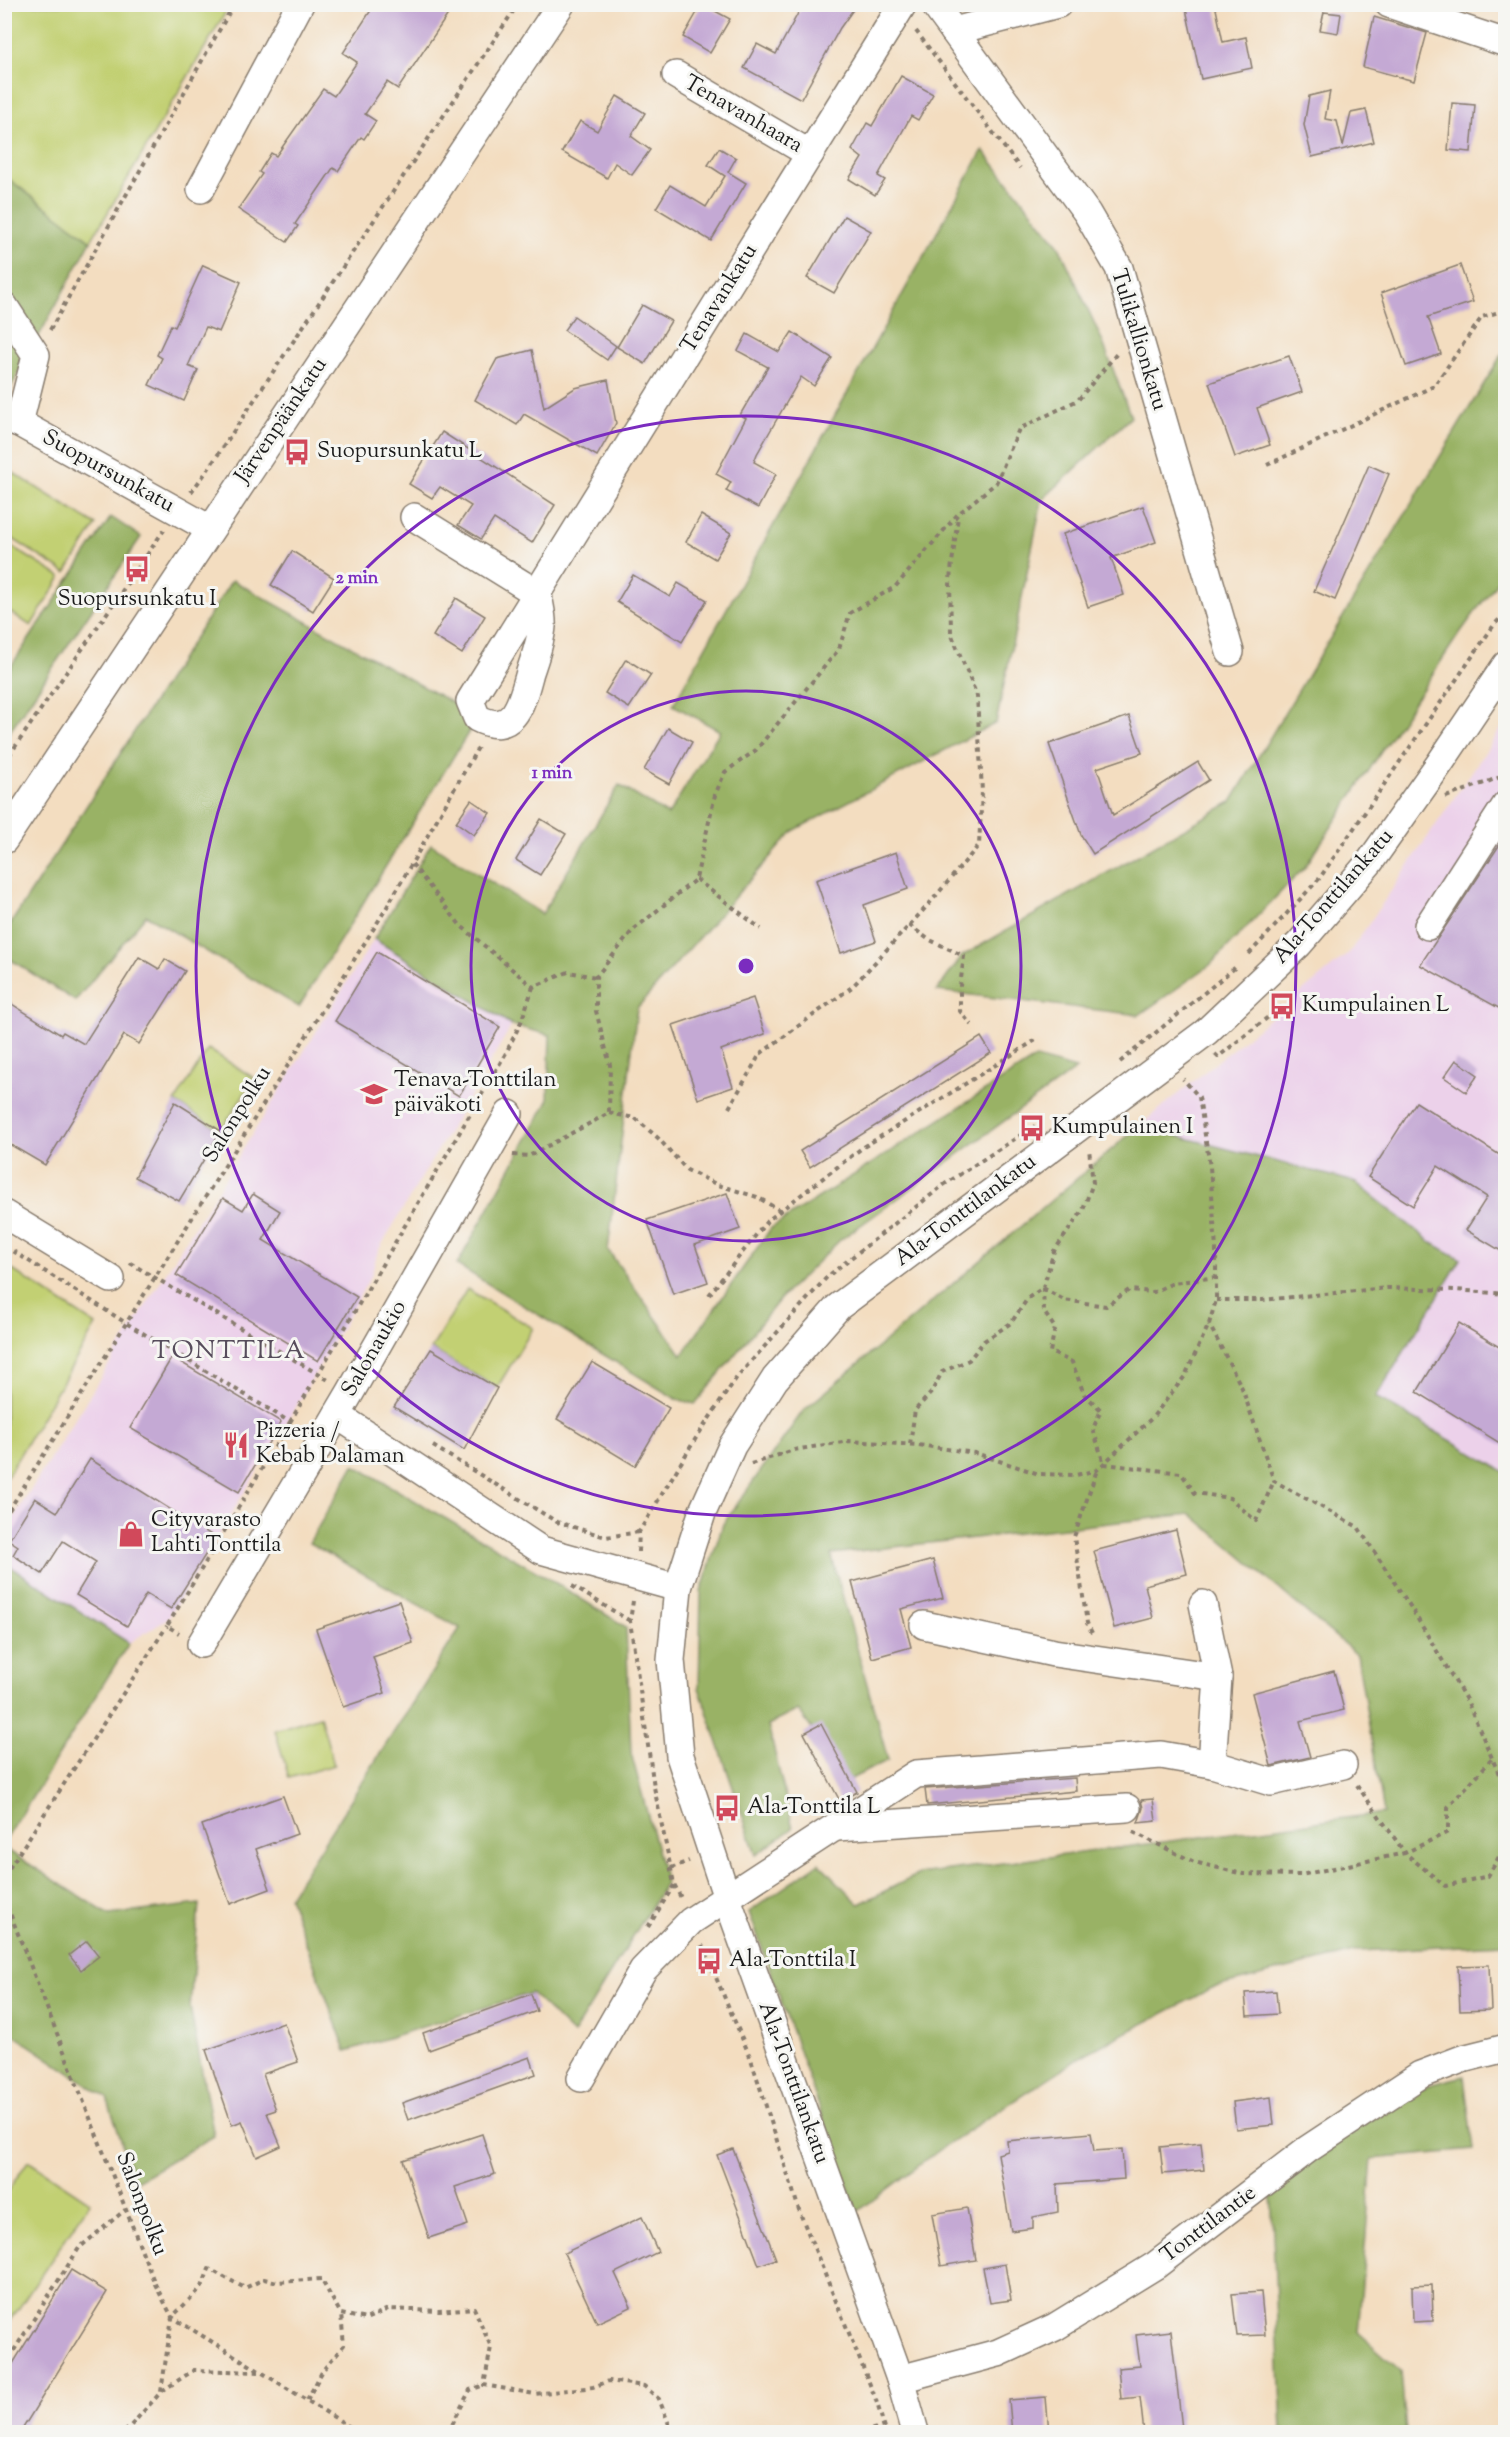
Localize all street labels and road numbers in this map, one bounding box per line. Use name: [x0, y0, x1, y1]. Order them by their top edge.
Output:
street label: Tenavanhaara: [678, 68, 808, 162]
street label: Tenavankatu: [674, 238, 766, 360]
street label: Tulikallionkatu: [1101, 265, 1175, 415]
street label: Järvenpäänkatu: [227, 351, 336, 491]
street label: Suopursunkatu: [36, 422, 180, 522]
street label: Ala-Tonttilankatu: [1266, 822, 1402, 972]
street label: Salonpolku: [196, 1060, 281, 1170]
street label: Ala-Tonttilankatu: [888, 1147, 1044, 1275]
street label: Salonaukio: [334, 1295, 416, 1403]
street label: Ala-Tonttilankatu: [749, 1997, 837, 2169]
street label: Salonpolku: [107, 2148, 176, 2261]
street label: Tonttilantie: [1154, 2178, 1264, 2272]

